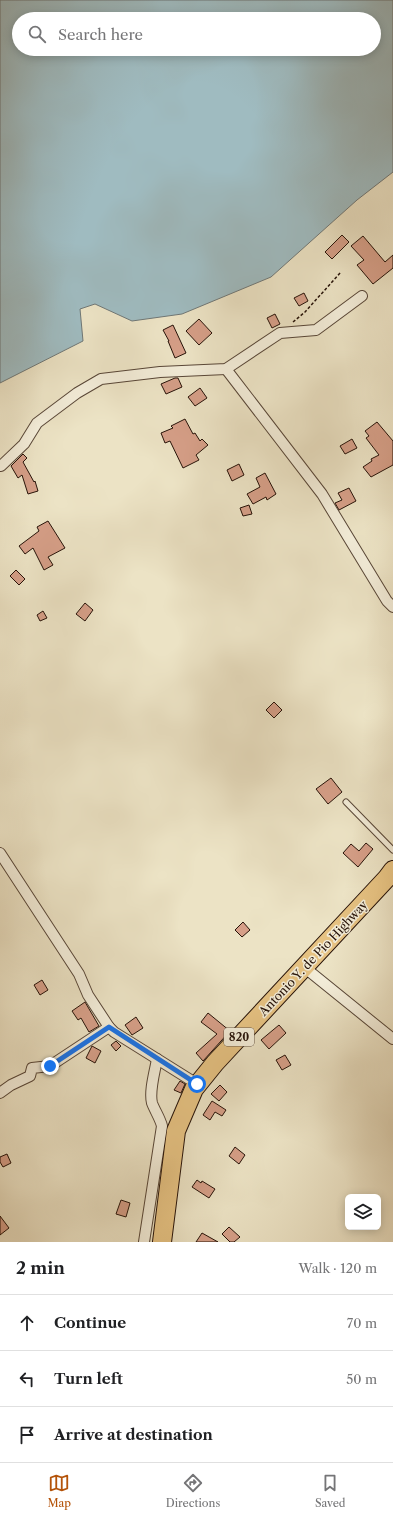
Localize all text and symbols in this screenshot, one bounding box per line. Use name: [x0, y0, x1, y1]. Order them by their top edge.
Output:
search box: [12, 12, 381, 56]
icon: search: [26, 23, 48, 45]
text: Search here: [58, 25, 143, 44]
street label: Antonio Y. de Pio Highway: [255, 897, 371, 1020]
road number: 820: [224, 1028, 254, 1046]
route end: [41, 1057, 59, 1075]
route start: [188, 1075, 206, 1093]
map controls: [345, 1194, 381, 1230]
button: layers: [345, 1194, 381, 1230]
text: 2 min: [16, 1258, 65, 1278]
text: Walk · 120 m: [299, 1260, 377, 1276]
icon: ahead: [16, 1312, 38, 1334]
text: Continue: [54, 1313, 126, 1332]
text: 70 m: [347, 1315, 377, 1331]
icon: left: [16, 1368, 38, 1390]
text: Turn left: [54, 1369, 123, 1388]
text: 50 m: [346, 1371, 377, 1387]
icon: arrive: [16, 1424, 38, 1446]
text: Arrive at destination: [54, 1425, 213, 1444]
tab: Map: [47, 1472, 71, 1510]
tab: Directions: [166, 1472, 220, 1510]
tab: Saved: [315, 1472, 346, 1510]

